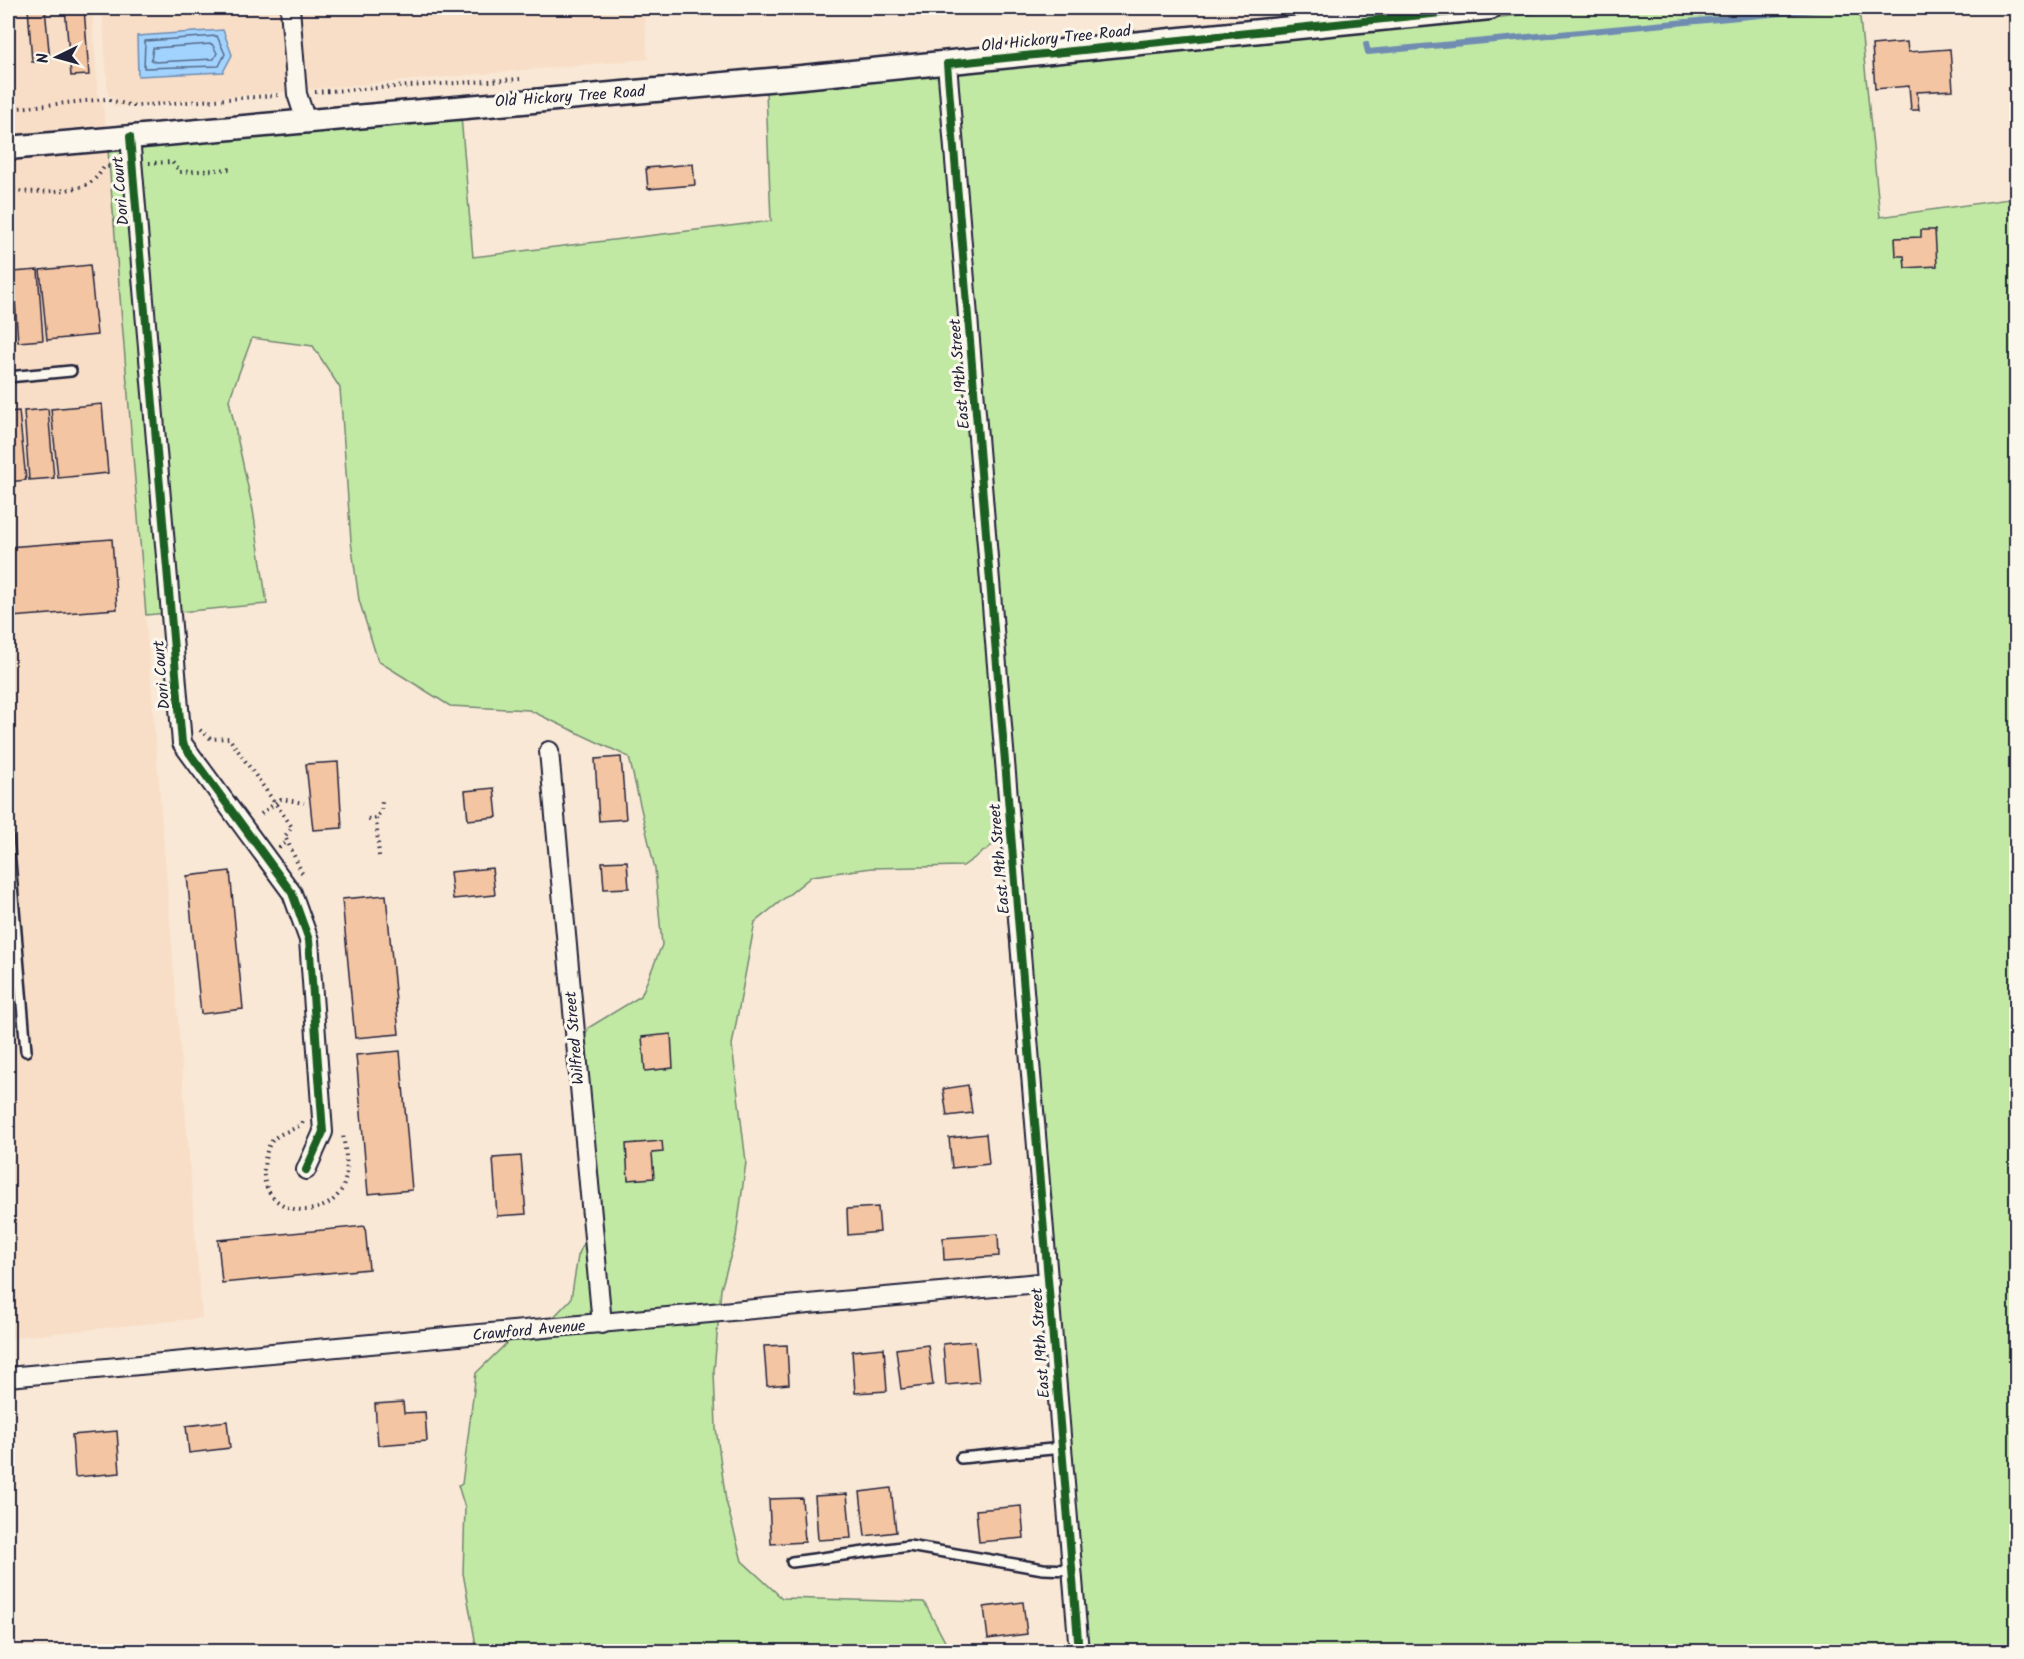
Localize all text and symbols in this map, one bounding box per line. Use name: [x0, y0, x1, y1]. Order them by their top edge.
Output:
street label: Old Hickory Tree Road: [980, 19, 1133, 59]
north arrow: [27, 27, 87, 87]
text: N: [31, 52, 56, 64]
street label: Old Hickory Tree Road: [494, 79, 647, 115]
street label: Dori Court: [105, 155, 136, 227]
street label: East 19th Street: [943, 317, 977, 430]
street label: Dori Court: [146, 639, 177, 711]
street label: East 19th Street: [983, 802, 1017, 915]
street label: Wilfred Street: [558, 989, 592, 1086]
street label: East 19th Street: [1025, 1286, 1057, 1399]
street label: Crawford Avenue: [472, 1314, 586, 1348]

